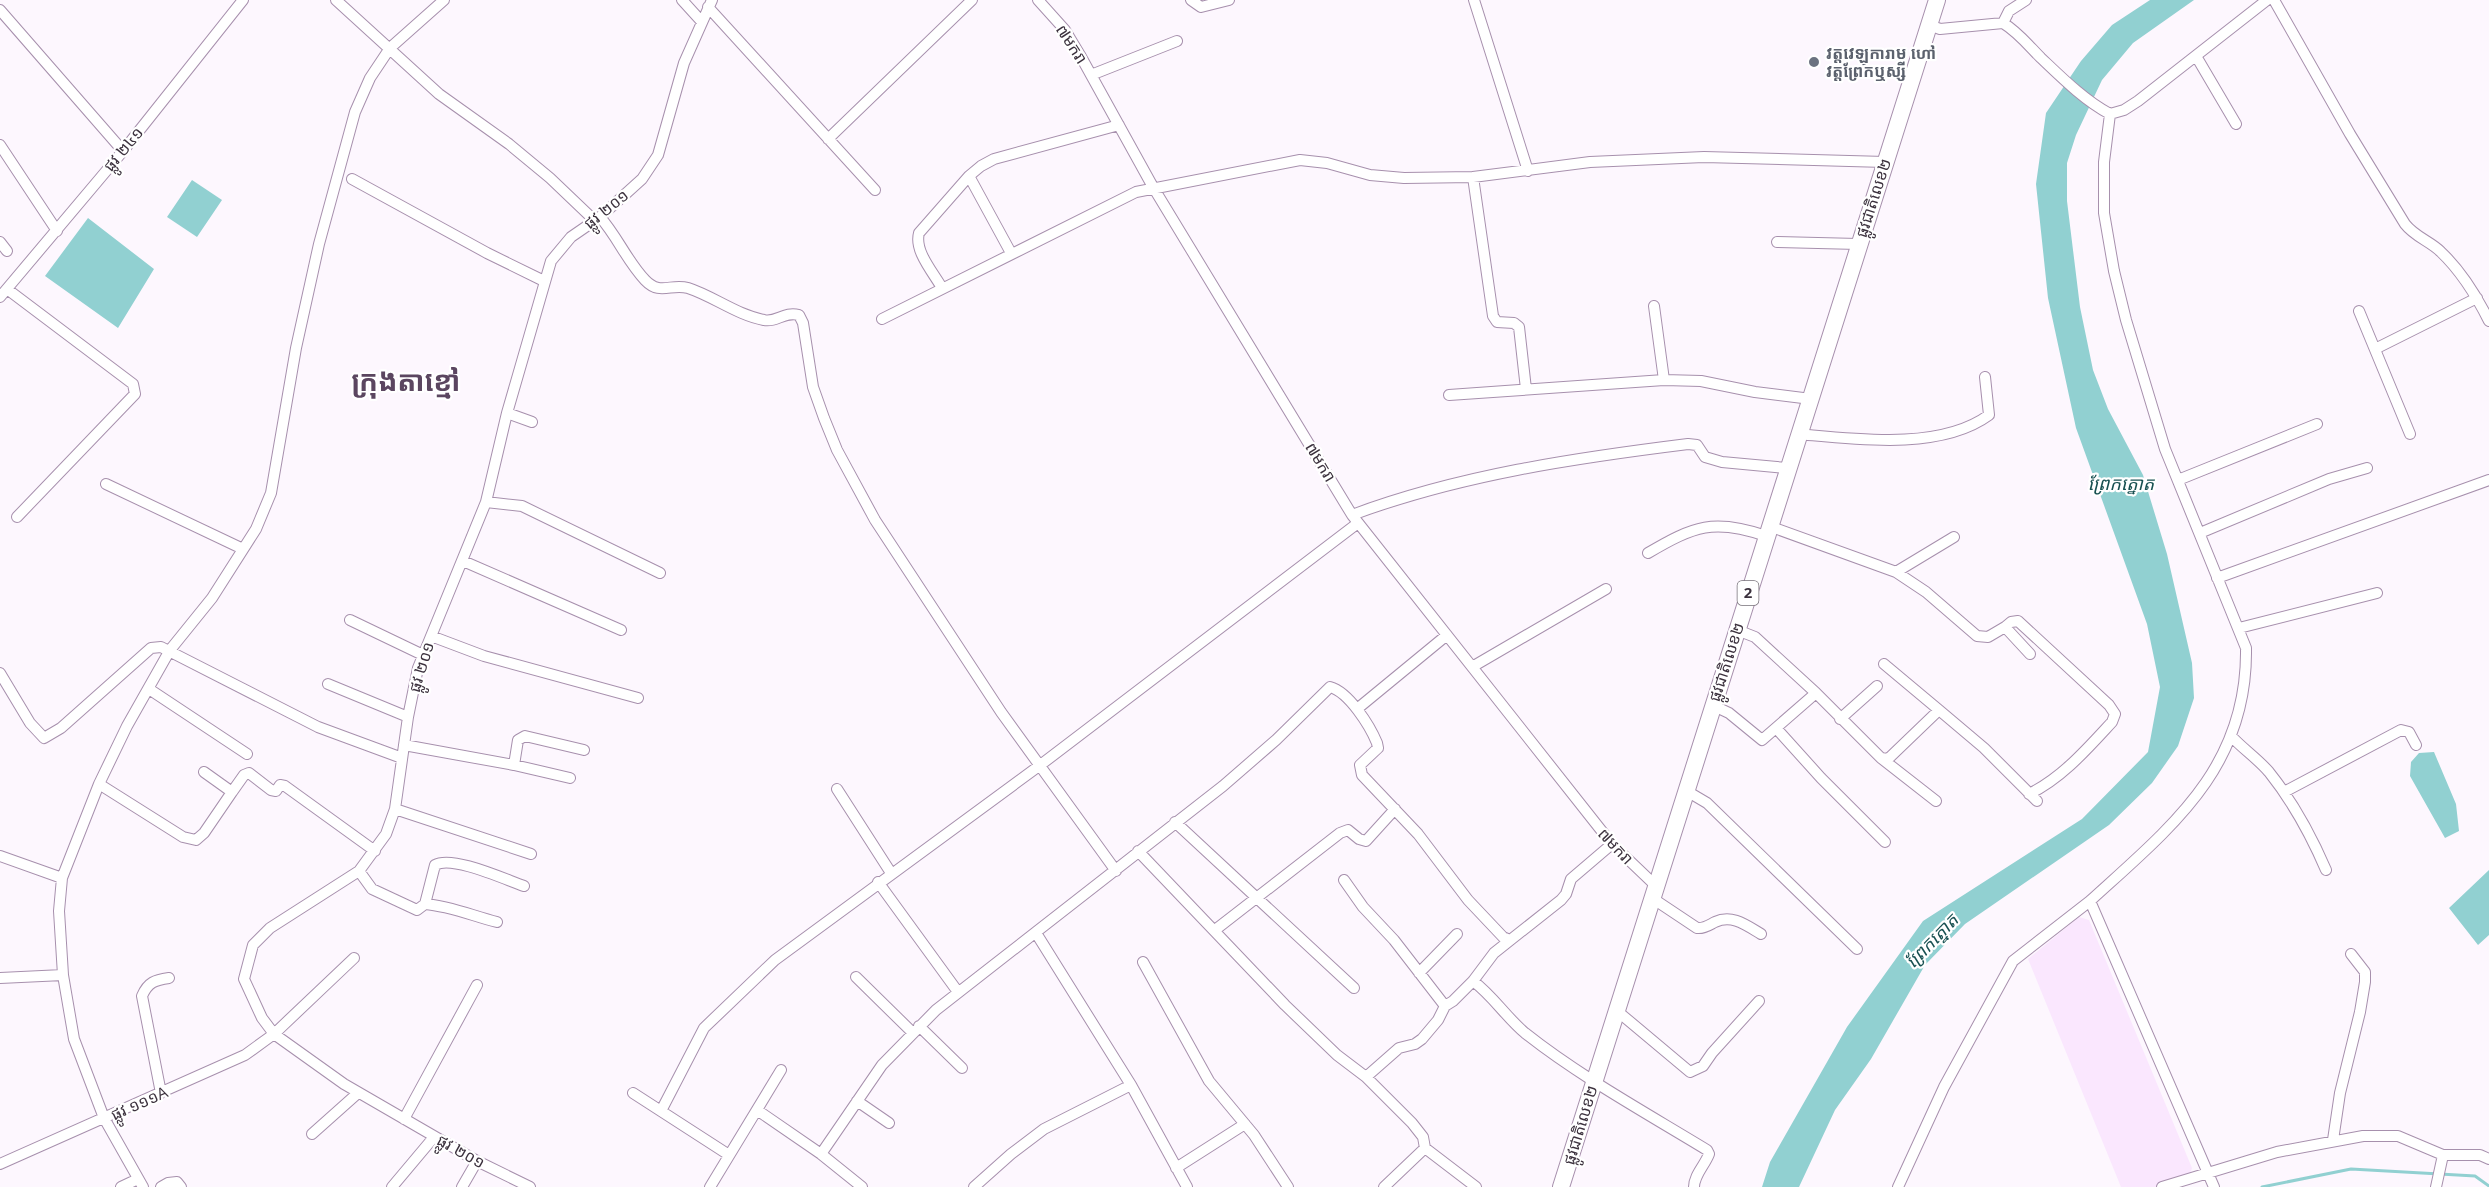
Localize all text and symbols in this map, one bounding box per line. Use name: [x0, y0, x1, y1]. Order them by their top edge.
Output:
street label: ៧មករា: [1051, 20, 1093, 68]
place label: វត្តវេឡុការាម ហៅ វត្តព្រែកឬស្សី: [1826, 42, 1936, 82]
marker: វត្តវេឡុការាម ហៅ វត្តព្រែកឬស្សី: [1807, 55, 1821, 69]
street label: ផ្លូវ ២៤១: [98, 122, 151, 178]
street label: ផ្លូវជាតិលេខ២: [1850, 156, 1900, 242]
street label: ផ្លូវ ២០១: [579, 184, 635, 237]
district label: ក្រុងតាខ្មៅ: [352, 361, 460, 399]
street label: ៧មករា: [1301, 438, 1341, 486]
water label: ព្រែកត្នោត: [2088, 471, 2156, 495]
road number: 2: [1738, 581, 1758, 605]
street label: ផ្លូវជាតិលេខ២: [1703, 620, 1753, 706]
street label: ផ្លូវ ២០១: [403, 639, 443, 696]
street label: ៧មករា: [1593, 823, 1639, 869]
water label: ព្រែកត្នោត: [1900, 907, 1964, 973]
street label: ផ្លូវ ១១១A: [107, 1080, 173, 1129]
street label: ផ្លូវជាតិលេខ២: [1558, 1083, 1606, 1168]
street label: ផ្លូវ ២០១: [431, 1129, 489, 1176]

